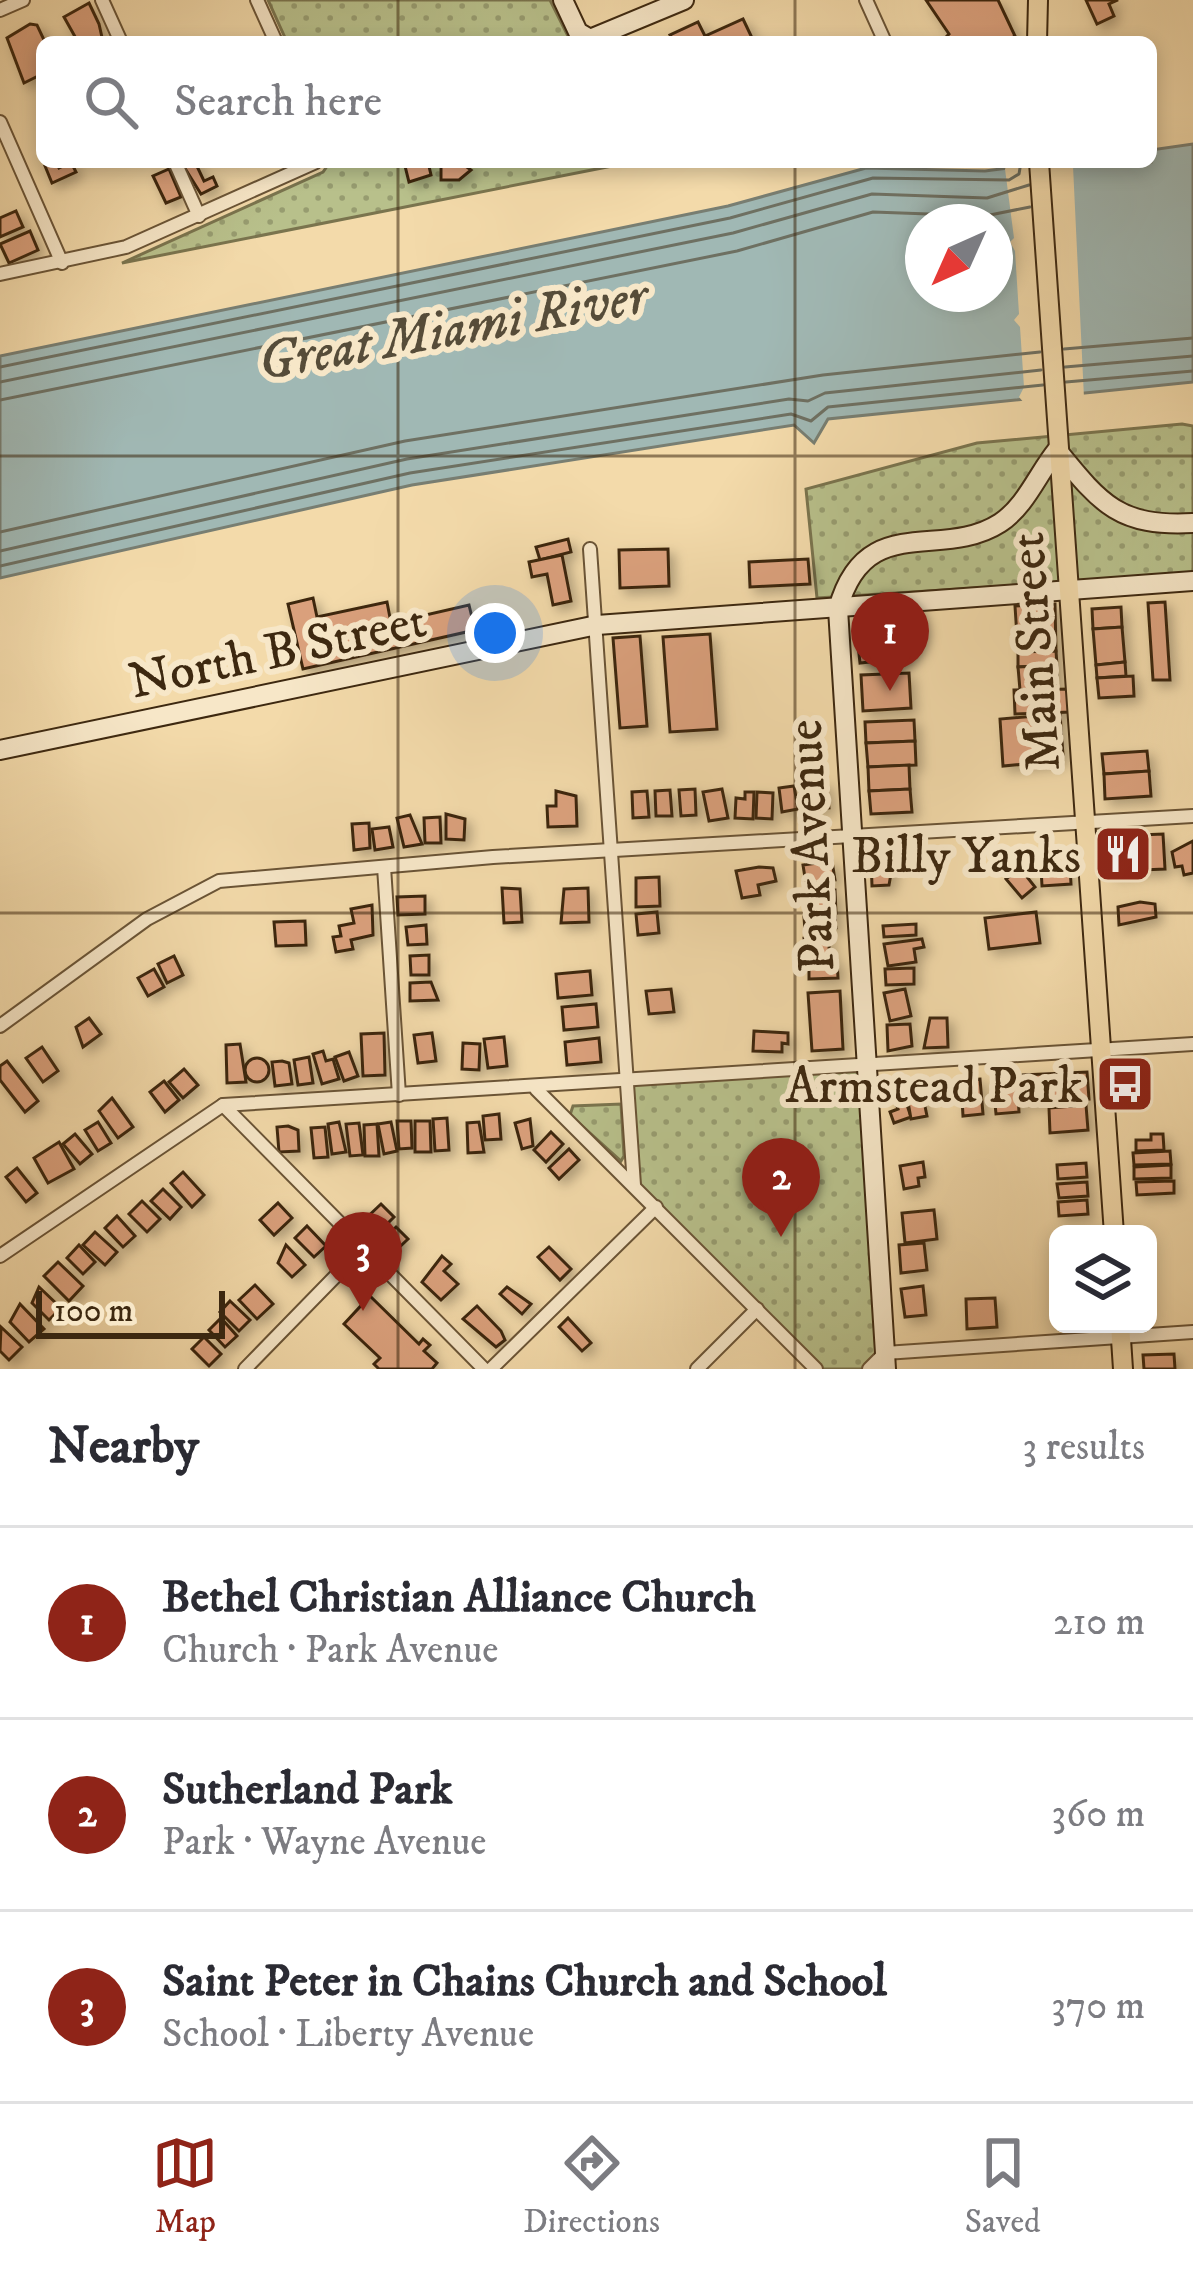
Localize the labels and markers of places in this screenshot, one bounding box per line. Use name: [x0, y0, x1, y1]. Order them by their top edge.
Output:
pin: 1: [851, 592, 929, 691]
restaurant icon: Billy Yanks: [1092, 823, 1154, 885]
place label: Billy Yanks: [851, 825, 1081, 889]
bus stop icon: Armstead Park: [1094, 1053, 1156, 1115]
place label: Armstead Park: [785, 1055, 1083, 1119]
pin: 2: [742, 1138, 820, 1237]
pin: 3: [324, 1212, 402, 1311]

